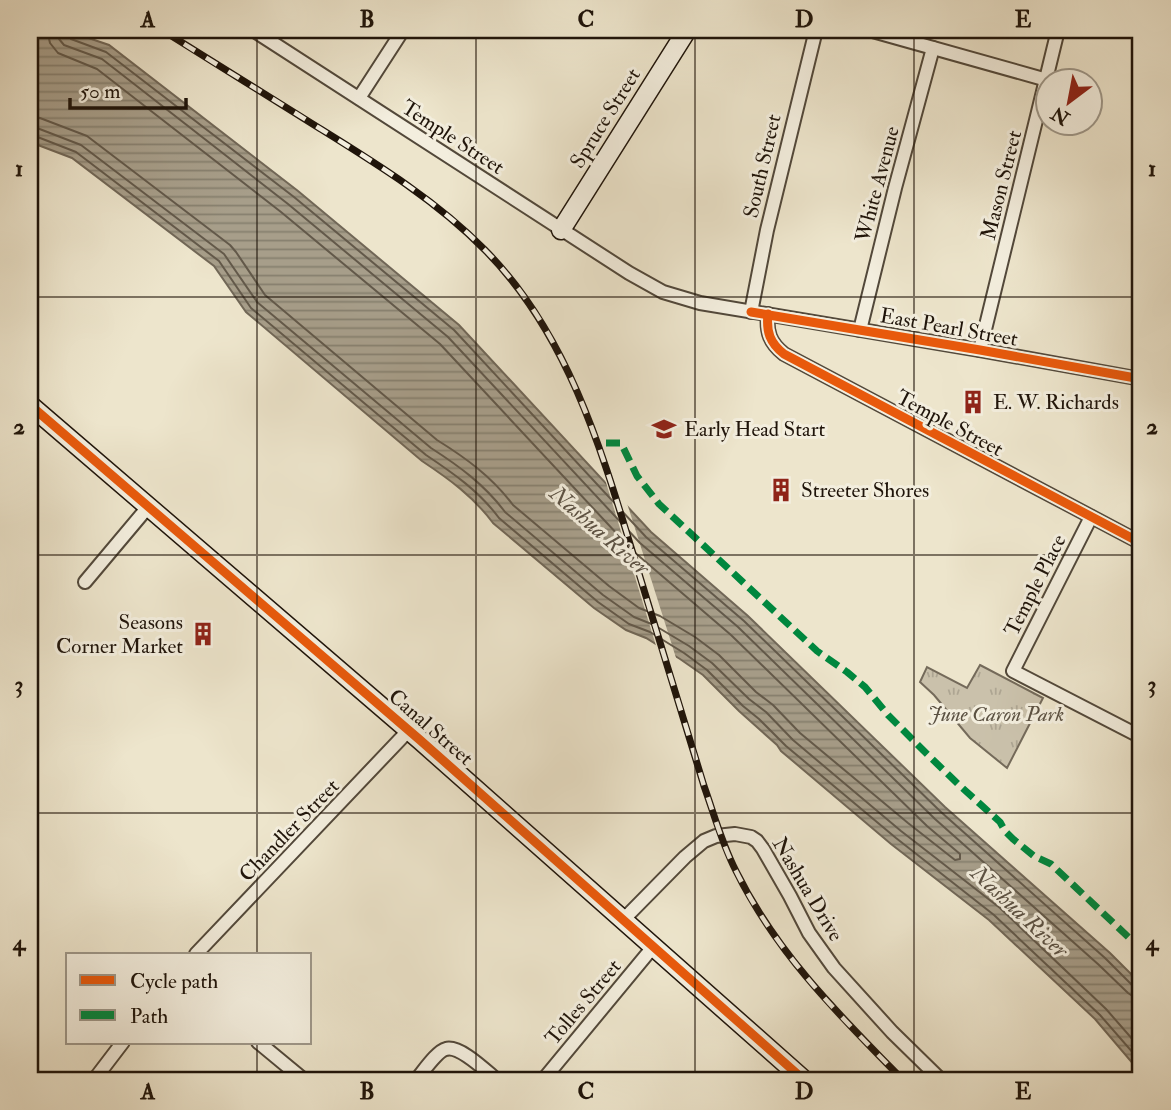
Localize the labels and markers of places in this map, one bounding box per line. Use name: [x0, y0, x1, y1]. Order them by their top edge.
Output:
building icon: E. W. Richards: [959, 388, 987, 416]
place label: E. W. Richards: [993, 389, 1119, 416]
school or university icon: Early Head Start: [650, 415, 678, 443]
place label: Early Head Start: [684, 416, 826, 443]
building icon: Streeter Shores: [767, 476, 795, 504]
place label: Streeter Shores: [801, 477, 929, 504]
place label: Seasons Corner Market: [56, 609, 183, 660]
building icon: Seasons Corner Market: [189, 620, 217, 648]

